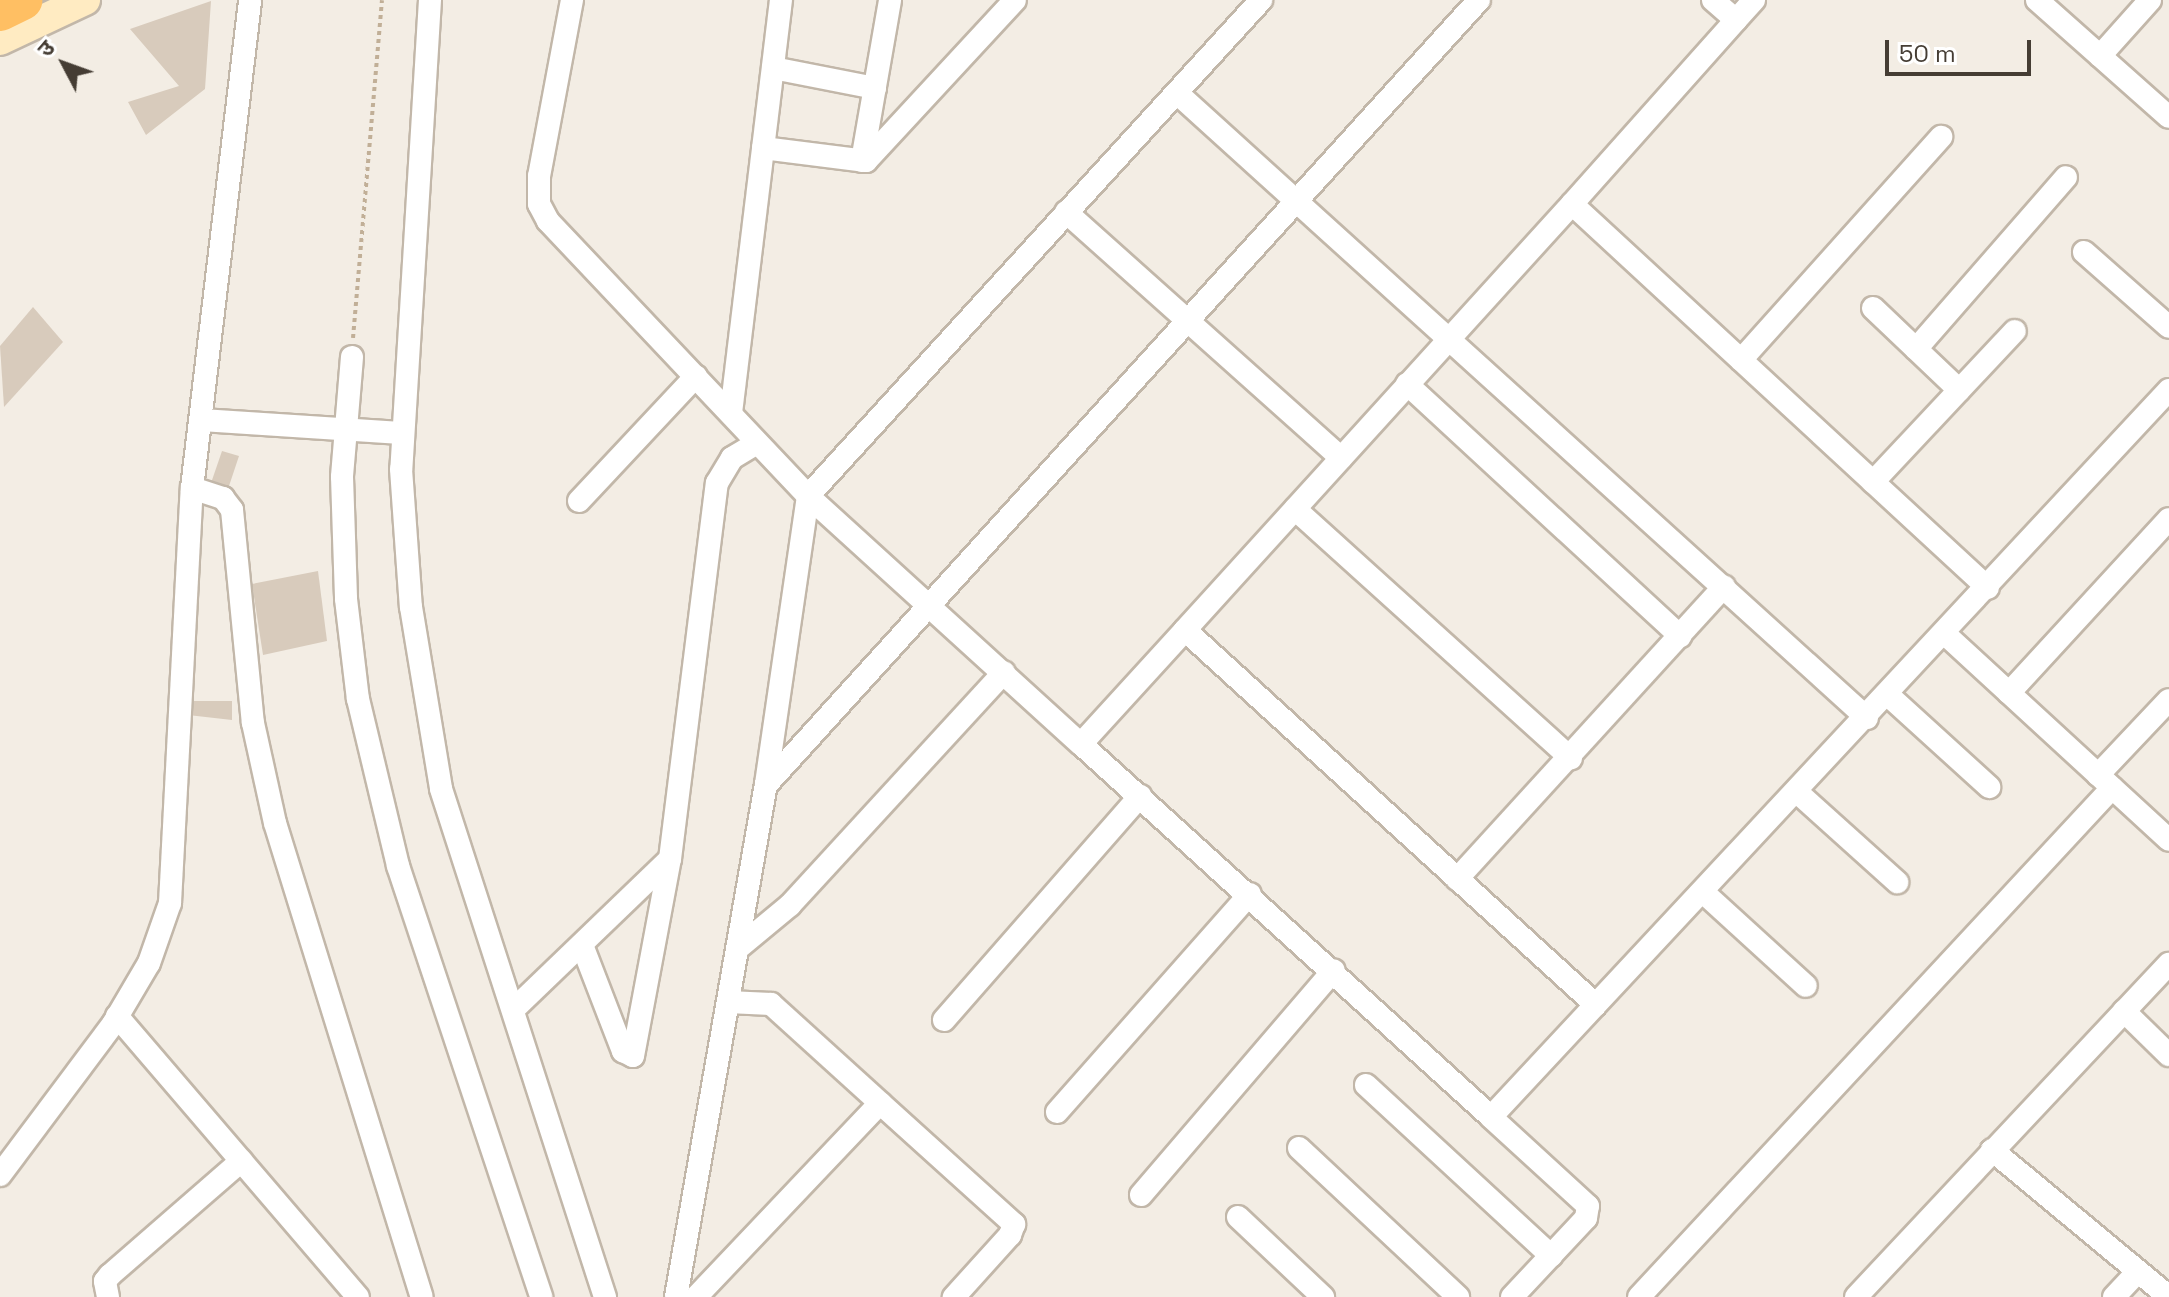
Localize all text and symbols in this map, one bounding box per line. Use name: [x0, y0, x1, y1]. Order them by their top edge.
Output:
north arrow: [24, 24, 104, 104]
scale bar: [1889, 24, 2035, 74]
text: उ: [31, 34, 61, 62]
text: 50 m: [1899, 38, 1956, 69]

